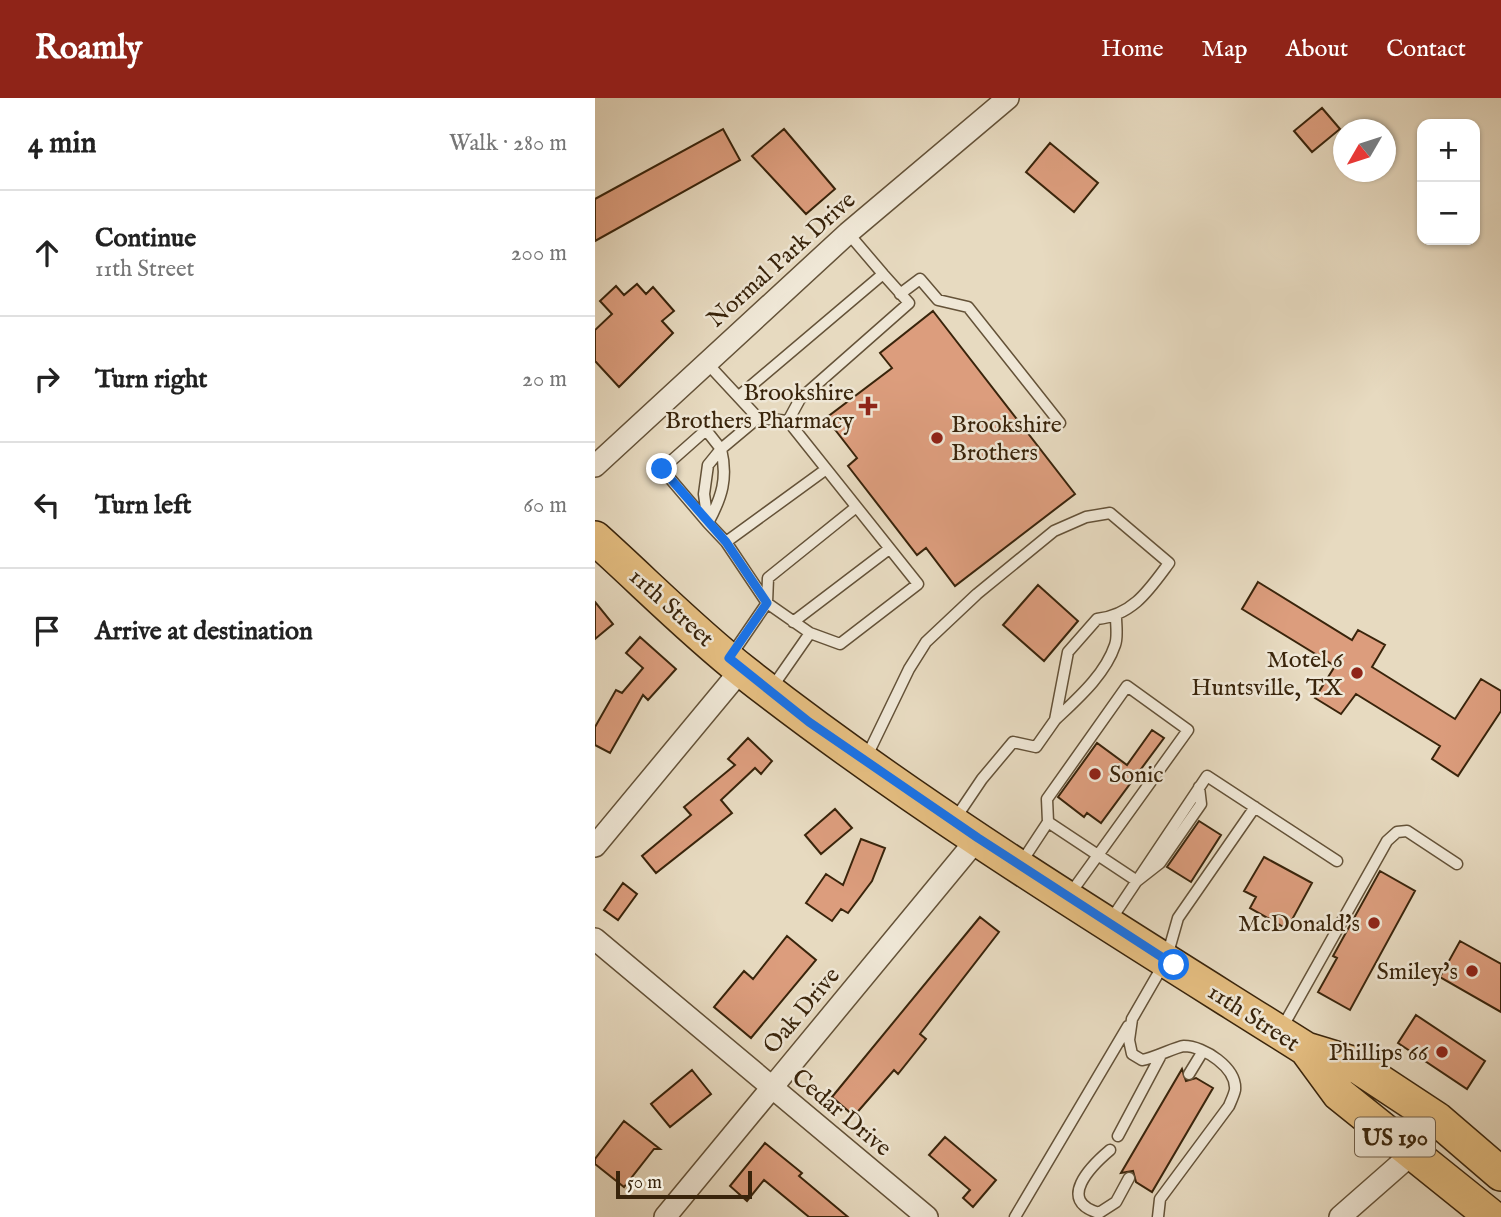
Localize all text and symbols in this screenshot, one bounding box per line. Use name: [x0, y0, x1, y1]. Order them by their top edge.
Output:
text: Roamly: [35, 28, 142, 70]
text: Home: [1101, 34, 1164, 65]
text: Map: [1202, 34, 1248, 65]
text: About: [1286, 34, 1348, 65]
text: Contact: [1386, 34, 1466, 65]
north arrow: [1333, 119, 1396, 182]
map controls: [1417, 119, 1480, 245]
button: +: [1417, 119, 1480, 182]
text: 4 min: [28, 125, 96, 163]
text: Walk · 280 m: [449, 129, 567, 158]
button: −: [1417, 182, 1480, 245]
street label: Normal Park Drive: [701, 185, 863, 335]
text: Continue: [95, 222, 196, 255]
icon: ahead: [28, 234, 66, 272]
text: 200 m: [511, 239, 567, 268]
text: 11th Street: [95, 255, 194, 284]
icon: right: [28, 360, 66, 398]
text: Turn right: [95, 363, 208, 396]
text: 20 m: [522, 365, 567, 394]
place label: Brookshire Brothers Pharmacy: [665, 378, 854, 437]
marker: Brookshire Brothers Pharmacy: [860, 398, 876, 414]
place label: Brookshire Brothers: [951, 410, 1062, 469]
marker: Brookshire Brothers: [929, 430, 945, 446]
route end: [646, 453, 677, 484]
icon: left: [28, 486, 66, 524]
text: Turn left: [95, 489, 192, 522]
text: 60 m: [523, 491, 567, 520]
street label: 11th Street: [622, 562, 720, 654]
icon: arrive: [28, 612, 66, 650]
text: Arrive at destination: [95, 615, 313, 648]
place label: Motel 6 Huntsville, TX: [1191, 645, 1344, 704]
marker: Motel 6 Huntsville, TX: [1349, 665, 1365, 681]
place label: Sonic: [1109, 760, 1164, 791]
marker: Sonic: [1087, 766, 1103, 782]
place label: McDonald's: [1238, 909, 1360, 940]
marker: McDonald's: [1366, 915, 1382, 931]
route start: [1158, 949, 1189, 980]
place label: Smiley's: [1377, 957, 1458, 988]
street label: Oak Drive: [757, 961, 848, 1061]
marker: Smiley's: [1464, 963, 1480, 979]
street label: 11th Street: [1201, 977, 1305, 1060]
place label: Phillips 66: [1328, 1038, 1429, 1069]
marker: Phillips 66: [1434, 1044, 1450, 1060]
street label: Cedar Drive: [785, 1062, 897, 1164]
road number: US 190: [1355, 1118, 1435, 1156]
scale bar: [616, 1168, 753, 1200]
text: 50 m: [627, 1171, 662, 1195]

